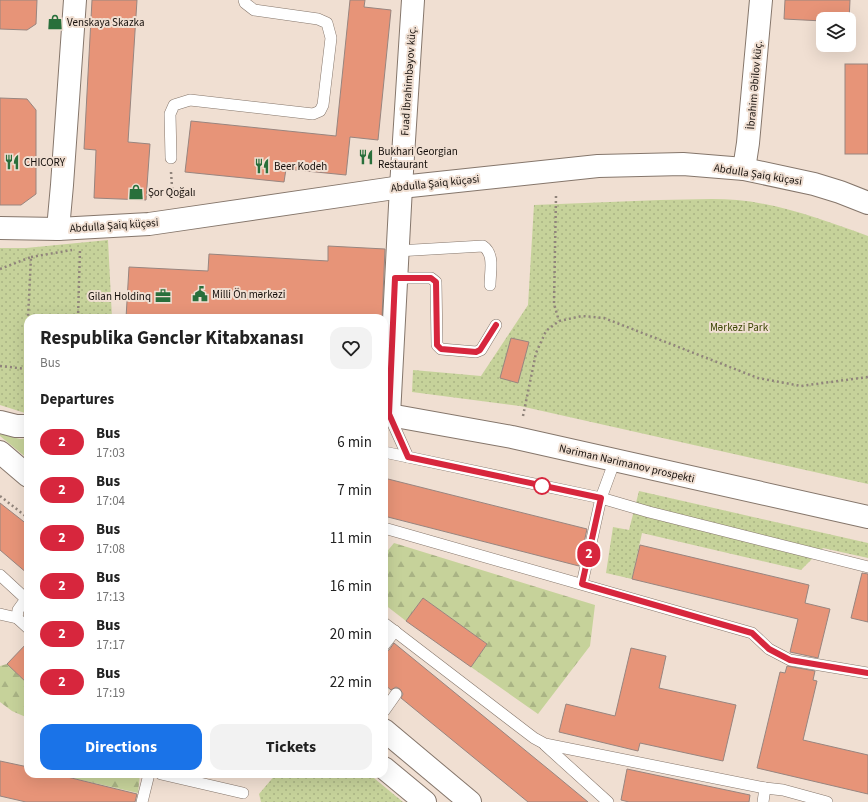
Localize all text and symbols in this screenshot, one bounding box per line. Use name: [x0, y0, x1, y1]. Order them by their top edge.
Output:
map controls: [816, 12, 856, 52]
button: layers: [816, 12, 856, 52]
shop icon: Venskaya Skazka: [46, 13, 64, 31]
place label: Venskaya Skazka: [67, 15, 144, 30]
street label: Fuad İbrahimbəyov küç.: [397, 25, 420, 136]
street label: İbrahim Əbilov küç.: [743, 40, 766, 130]
place label: Bukhari Georgian Restaurant: [378, 144, 458, 172]
restaurant icon: Bukhari Georgian Restaurant: [357, 148, 375, 166]
restaurant icon: CHICORY: [3, 153, 21, 171]
place label: CHICORY: [24, 155, 66, 170]
restaurant icon: Beer Kodeh: [253, 157, 271, 175]
place label: Beer Kodeh: [274, 159, 327, 174]
street label: Abdulla Şaiq küçəsi: [713, 160, 803, 189]
street label: Abdulla Şaiq küçəsi: [390, 171, 480, 196]
shop icon: Şor Qoğalı: [127, 183, 145, 201]
place label: Şor Qoğalı: [148, 185, 196, 200]
street label: Abdulla Şaiq küçəsi: [69, 215, 159, 236]
public building icon: Milli Ön mərkəzi: [191, 285, 209, 303]
office icon: Gilan Holdinq: [154, 287, 172, 305]
place label: Milli Ön mərkəzi: [212, 287, 285, 302]
place label: Gilan Holdinq: [88, 289, 151, 304]
park label: Mərkəzi Park: [710, 320, 769, 335]
text: Respublika Gənclər Kitabxanası: [40, 325, 304, 352]
button: heart: [330, 327, 372, 369]
text: Bus: [40, 354, 60, 372]
text: Departures: [40, 389, 114, 410]
text: Bus: [96, 423, 120, 444]
text: 2: [58, 432, 66, 452]
text: 6 min: [337, 432, 372, 453]
street label: Nəriman Nərimanov prospekti: [558, 441, 696, 486]
text: 17:03: [96, 444, 125, 462]
text: Bus: [96, 471, 120, 492]
unlabelled marker: [533, 477, 551, 495]
text: 2: [58, 480, 66, 500]
text: 7 min: [337, 480, 372, 501]
text: 17:04: [96, 492, 125, 510]
text: Bus: [96, 519, 120, 540]
text: 2: [58, 528, 66, 548]
text: 11 min: [330, 528, 372, 549]
text: 17:08: [96, 540, 125, 558]
line badge: 2: [576, 541, 602, 567]
text: 2: [585, 544, 593, 564]
text: Bus: [96, 567, 120, 588]
text: 2: [58, 576, 66, 596]
text: 16 min: [330, 576, 372, 597]
text: 17:13: [96, 588, 125, 606]
text: Bus: [96, 615, 120, 636]
text: 2: [58, 624, 66, 644]
text: 20 min: [330, 624, 372, 645]
text: 17:17: [96, 636, 125, 654]
text: Bus: [96, 663, 120, 684]
text: 2: [58, 672, 66, 692]
text: 22 min: [330, 672, 372, 693]
text: 17:19: [96, 684, 125, 702]
button: Directions: [40, 724, 202, 770]
button: Tickets: [210, 724, 372, 770]

